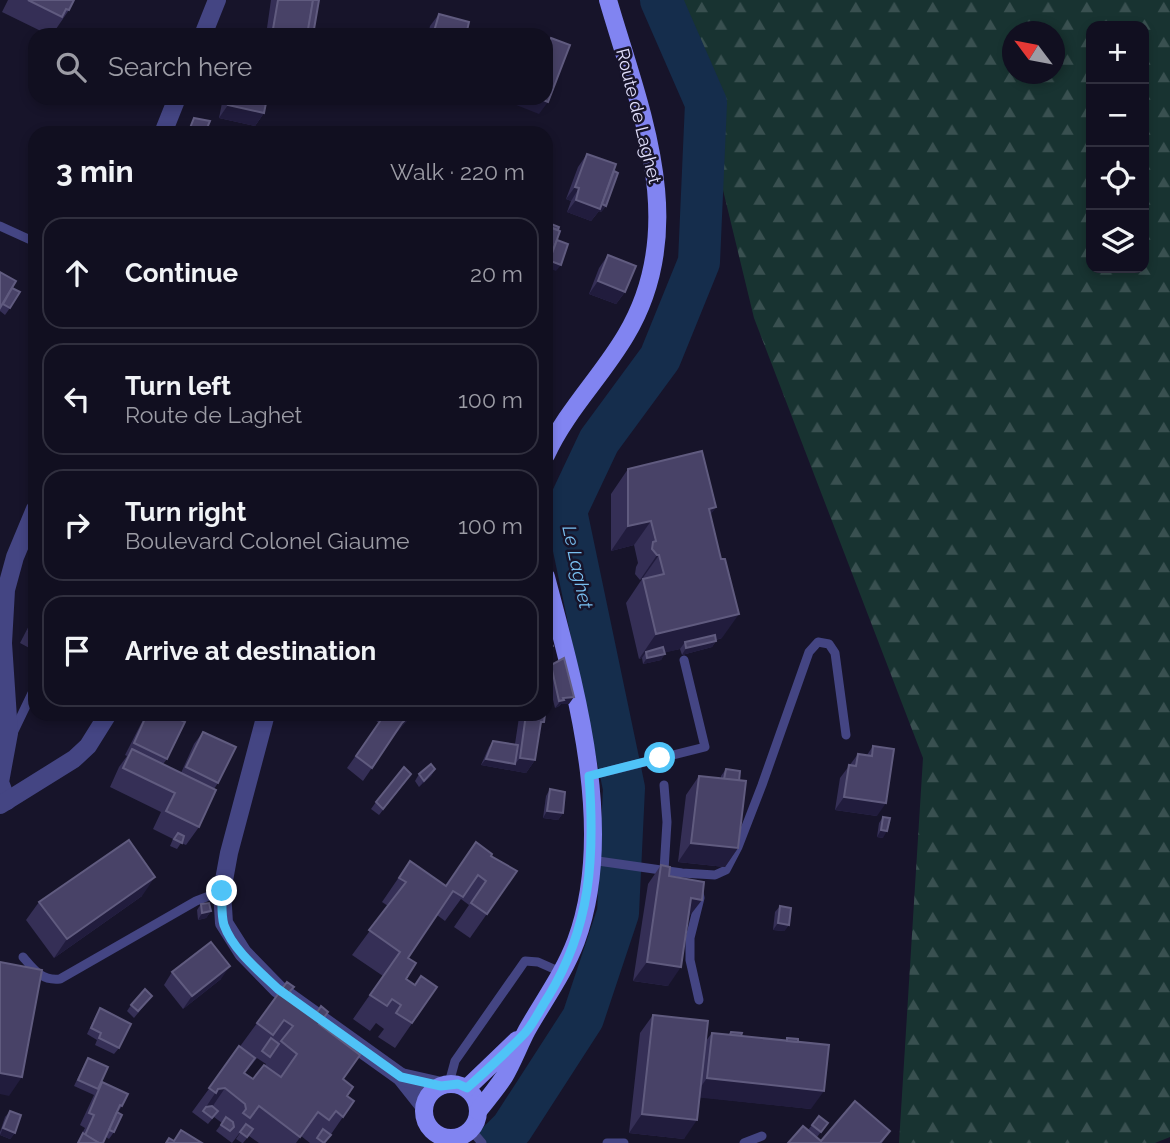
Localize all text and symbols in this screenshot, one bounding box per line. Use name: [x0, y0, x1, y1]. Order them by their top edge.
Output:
north arrow: [1002, 21, 1065, 84]
map controls: [1086, 21, 1149, 273]
button: +: [1086, 21, 1149, 84]
search box: [28, 28, 553, 105]
street label: Route de Laghet: [612, 46, 666, 186]
icon: search: [52, 48, 90, 86]
text: Search here: [108, 52, 252, 82]
button: −: [1086, 84, 1149, 147]
button: locate: [1086, 147, 1149, 210]
text: 3 min: [56, 154, 134, 189]
text: Walk · 220 m: [390, 158, 525, 185]
button: layers: [1086, 210, 1149, 273]
icon: ahead: [58, 254, 96, 292]
text: Continue: [125, 258, 238, 288]
text: 20 m: [470, 260, 523, 287]
text: Turn left: [125, 371, 231, 401]
icon: left: [58, 380, 96, 418]
text: 100 m: [458, 386, 523, 413]
text: Route de Laghet: [125, 401, 302, 428]
text: Turn right: [125, 497, 246, 527]
icon: right: [58, 506, 96, 544]
text: 100 m: [458, 512, 523, 539]
water label: Le Laghet: [558, 523, 598, 612]
text: Boulevard Colonel Giaume: [125, 527, 410, 554]
icon: arrive: [58, 632, 96, 670]
text: Arrive at destination: [125, 636, 376, 666]
route start: [644, 742, 675, 773]
route end: [206, 875, 237, 906]

